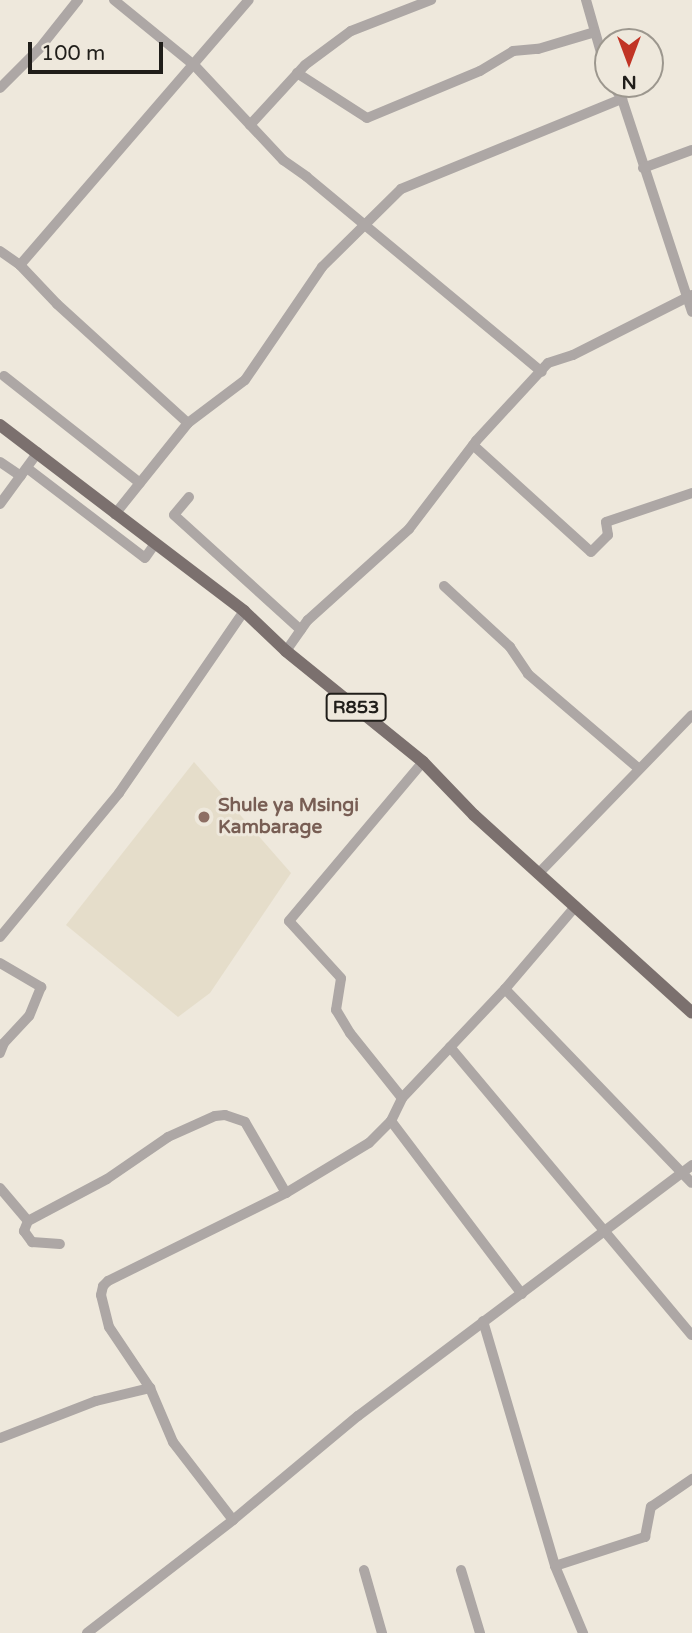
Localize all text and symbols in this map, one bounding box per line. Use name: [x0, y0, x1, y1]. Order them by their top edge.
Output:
scale bar: [32, 28, 166, 72]
north arrow: [594, 28, 664, 98]
text: 100 m: [41, 41, 105, 66]
text: N: [621, 71, 637, 93]
road number: R853: [324, 692, 388, 722]
place label: Shule ya Msingi Kambarage: [218, 795, 359, 839]
marker: Shule ya Msingi Kambarage: [196, 809, 212, 825]

